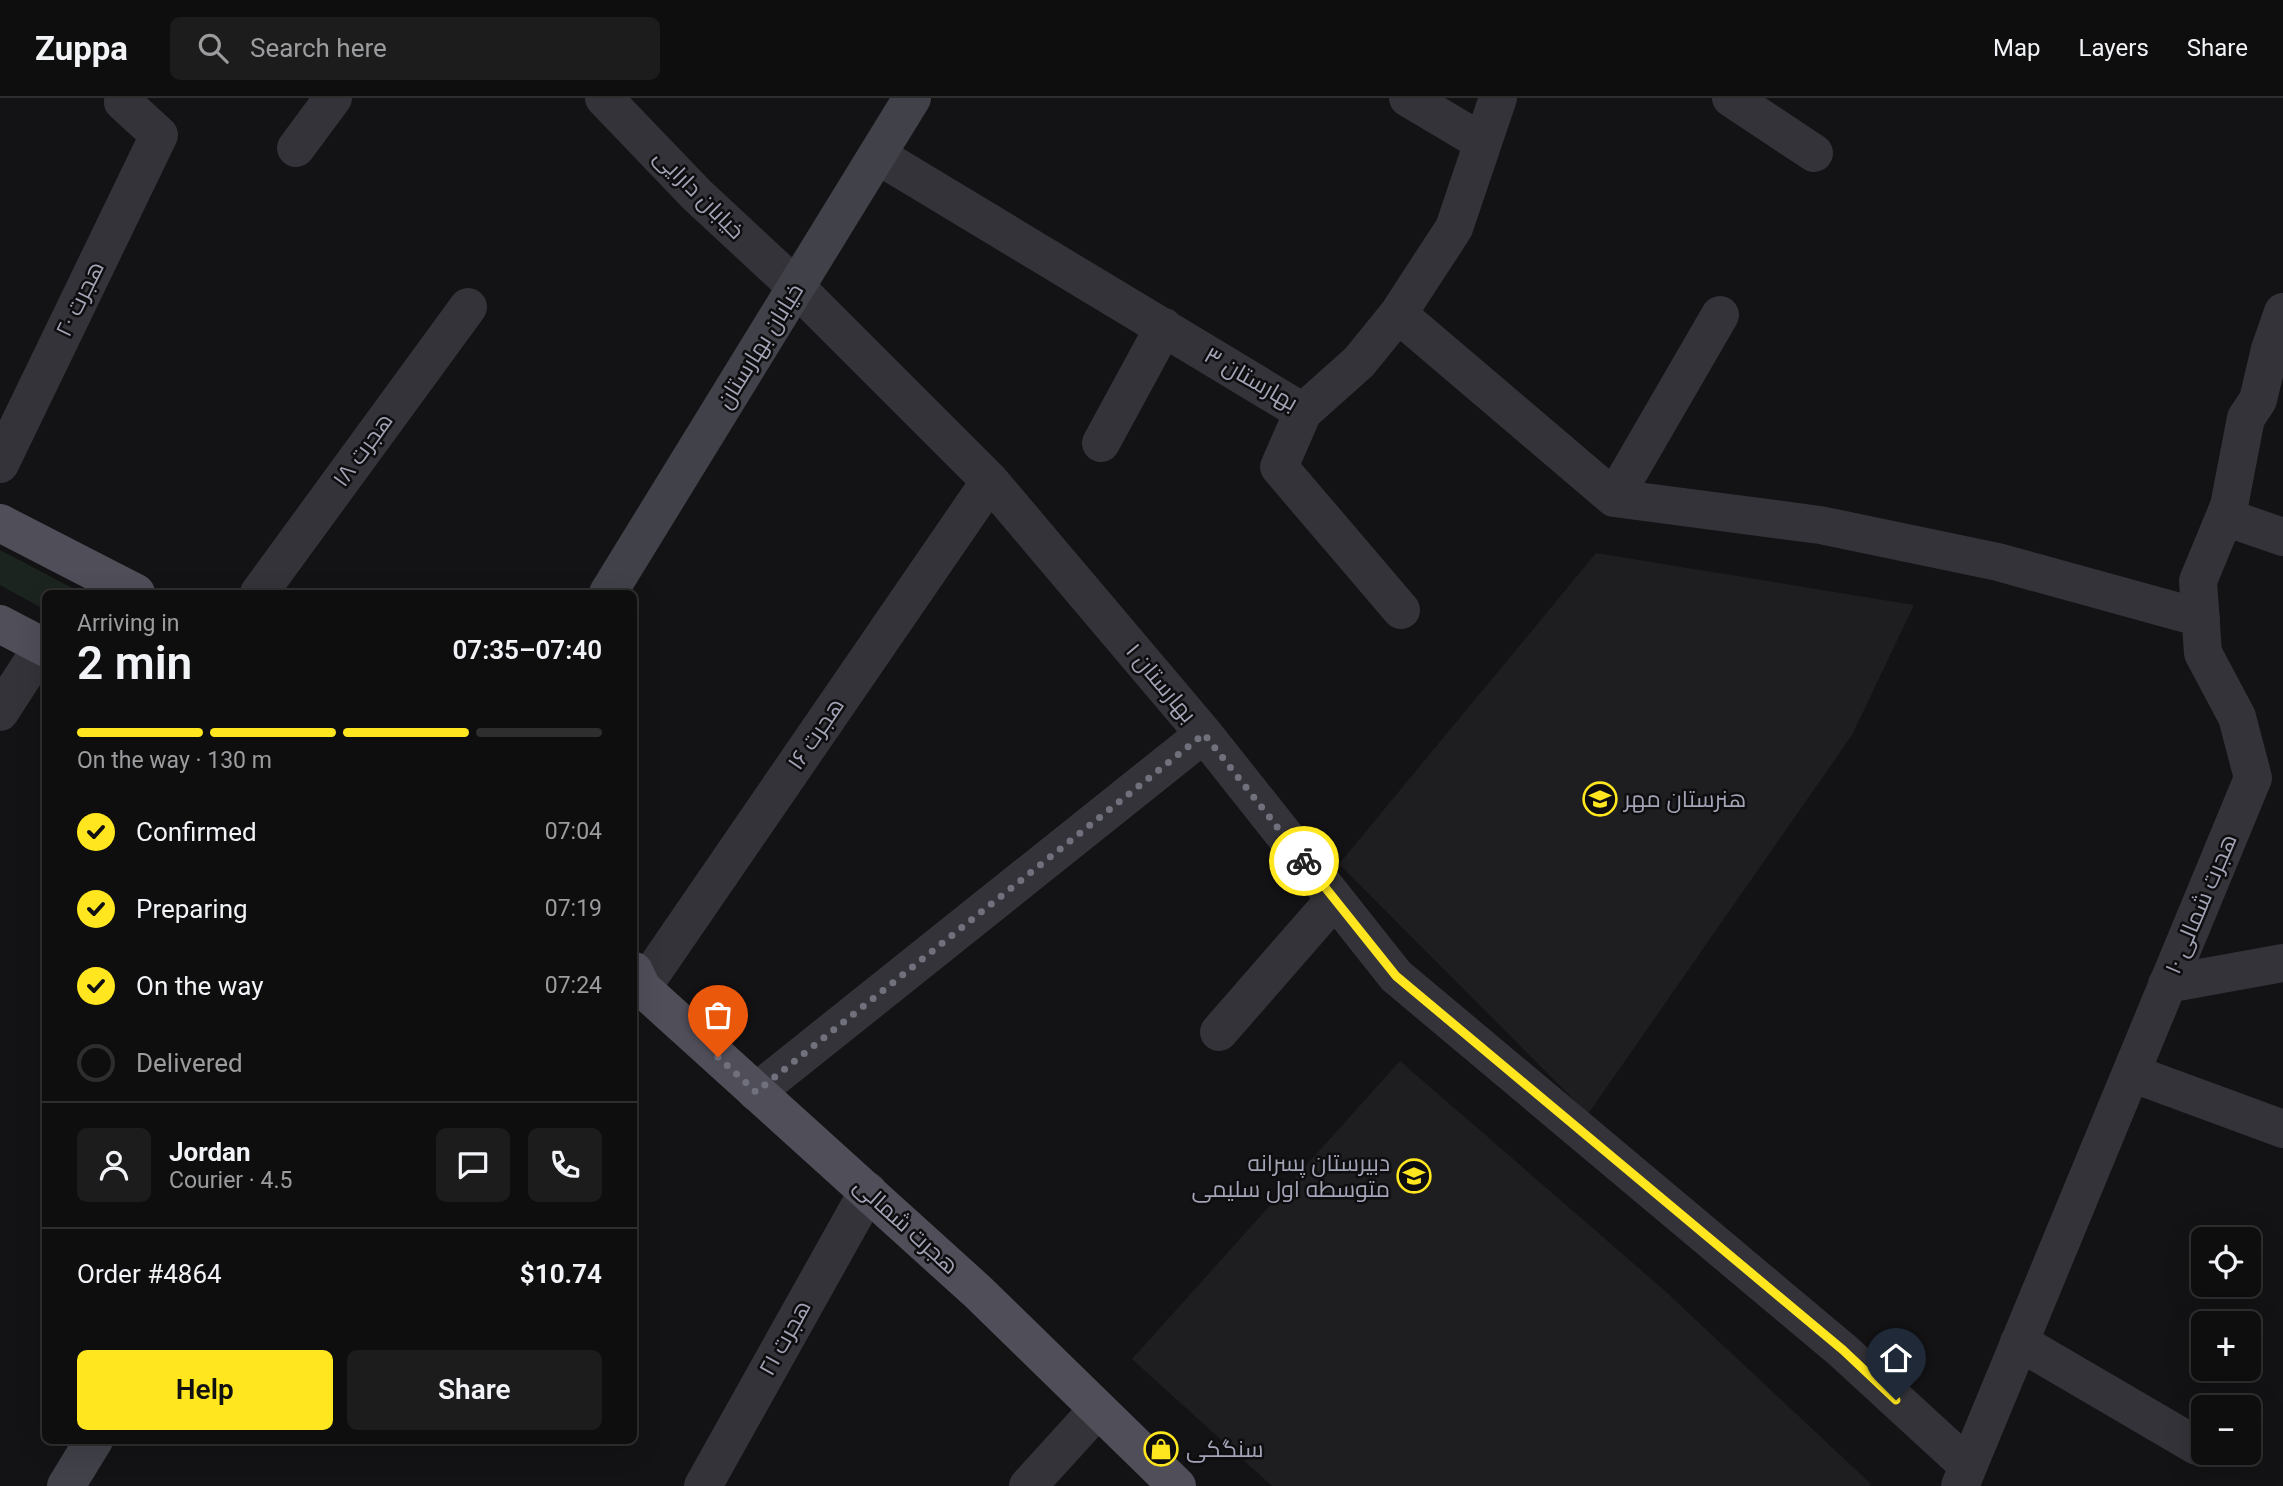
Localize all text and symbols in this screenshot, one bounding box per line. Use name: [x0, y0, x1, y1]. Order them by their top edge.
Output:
search box: [170, 17, 660, 80]
text: Zuppa: [35, 29, 128, 68]
icon: search: [194, 29, 232, 67]
text: Search here: [250, 33, 387, 63]
text: Map: [1993, 34, 2041, 62]
text: Layers: [2079, 34, 2149, 62]
text: Share: [2187, 34, 2248, 62]
street label: خیابان دارایی: [648, 143, 750, 245]
street label: هجرت ۲۰: [50, 257, 110, 341]
street label: خیابان بهارستان: [711, 279, 809, 413]
street label: بهارستان ۳: [1200, 341, 1302, 417]
street label: هجرت ۱۸: [327, 408, 399, 492]
text: Arriving in: [77, 610, 180, 637]
text: 07:35–07:40: [452, 635, 602, 665]
text: 2 min: [77, 636, 192, 690]
street label: بهارستان ۱: [1120, 638, 1202, 728]
street label: هجرت ۱۶: [782, 693, 850, 775]
text: On the way · 130 m: [77, 747, 272, 774]
school or university icon: هنرستان مهر: [1581, 780, 1619, 818]
place label: هنرستان مهر: [1622, 786, 1746, 813]
icon: check: [77, 813, 115, 851]
text: Confirmed: [136, 817, 257, 847]
text: 07:04: [545, 818, 602, 845]
courier: [1269, 826, 1339, 896]
street label: هجرت شمالی ۱۰: [2159, 830, 2243, 978]
icon: bike: [1285, 842, 1323, 880]
icon: check: [77, 890, 115, 928]
text: Preparing: [136, 894, 248, 924]
text: 07:19: [545, 895, 602, 922]
icon: check: [77, 967, 115, 1005]
text: On the way: [136, 971, 264, 1001]
text: 07:24: [545, 972, 602, 999]
pin: [688, 985, 748, 1057]
icon: bag: [699, 996, 737, 1034]
text: Delivered: [136, 1048, 243, 1078]
button: person: [77, 1128, 151, 1202]
button: chat: [436, 1128, 510, 1202]
button: phone: [528, 1128, 602, 1202]
text: Jordan: [169, 1137, 251, 1167]
place label: دبیرستان پسرانه متوسطه اول سلیمی: [1191, 1150, 1390, 1203]
school or university icon: دبیرستان پسرانه متوسطه اول سلیمی: [1395, 1157, 1433, 1195]
text: Courier · 4.5: [169, 1167, 292, 1194]
street label: هجرت شمالی: [848, 1172, 964, 1280]
map controls: [2191, 1227, 2261, 1465]
button: locate: [2191, 1227, 2261, 1297]
text: Order #4864: [77, 1259, 222, 1289]
text: $10.74: [520, 1259, 602, 1289]
street label: هجرت ۲۱: [753, 1296, 817, 1380]
button: +: [2191, 1311, 2261, 1381]
pin: [1866, 1328, 1926, 1400]
icon: home: [1877, 1339, 1915, 1377]
button: Help: [77, 1350, 333, 1430]
button: Share: [347, 1350, 602, 1430]
button: −: [2191, 1395, 2261, 1465]
shop icon: سنگکی: [1142, 1430, 1180, 1468]
place label: سنگکی: [1186, 1436, 1264, 1463]

